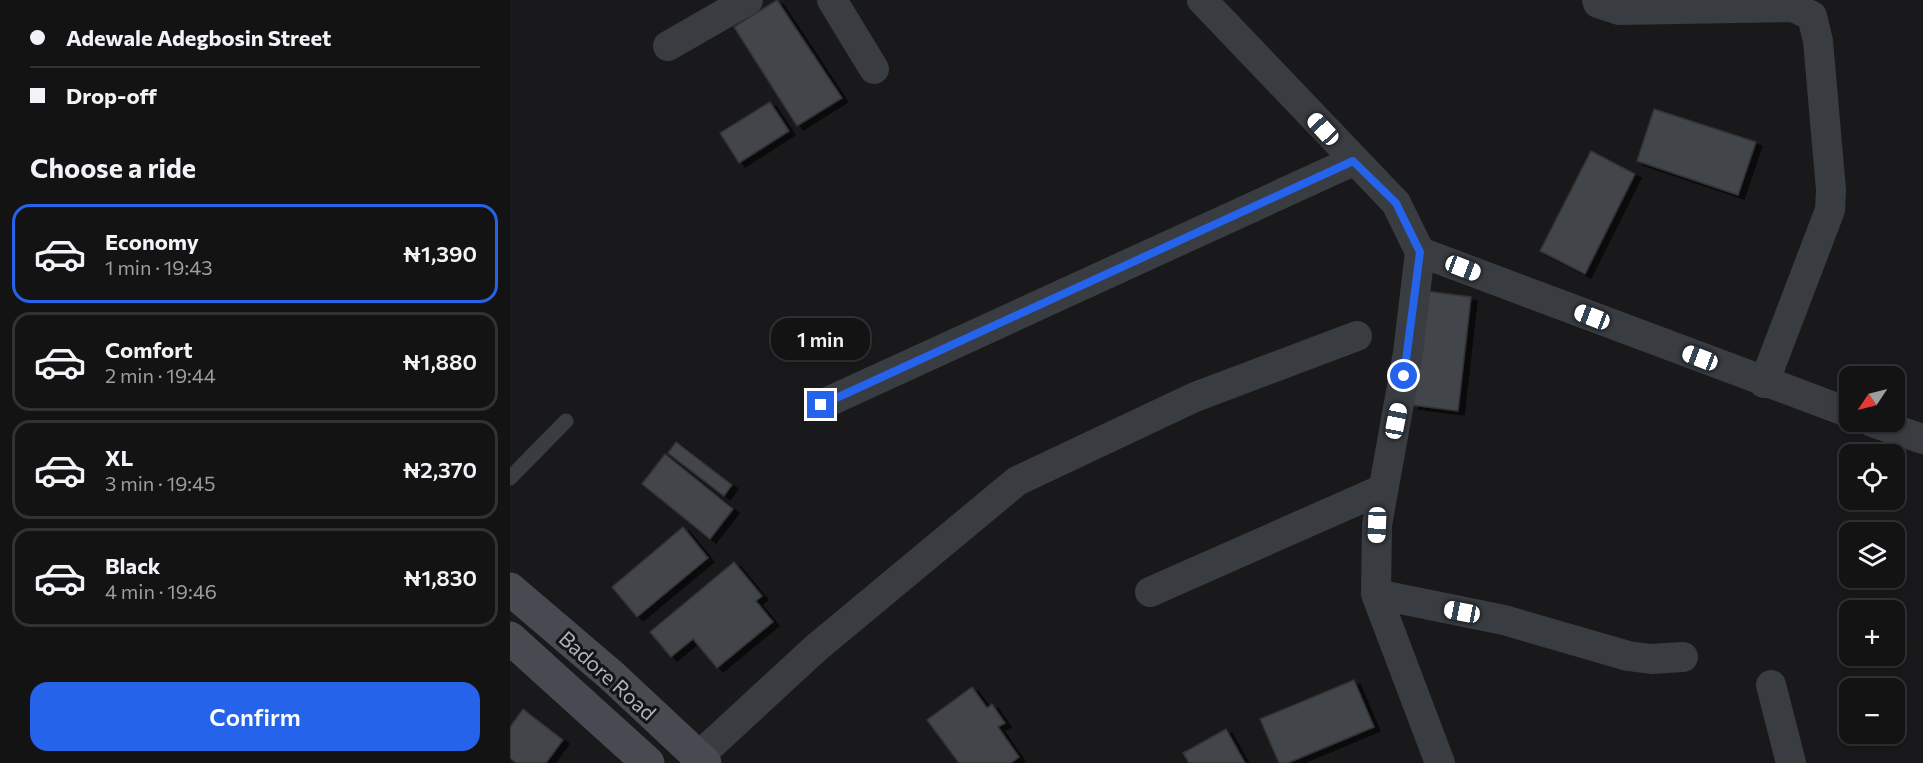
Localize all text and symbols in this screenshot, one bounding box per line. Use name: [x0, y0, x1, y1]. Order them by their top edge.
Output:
text: Adewale Adegbosin Street: [66, 24, 331, 51]
text: Drop-off: [66, 82, 157, 109]
car: [1304, 110, 1342, 148]
text: Choose a ride: [30, 151, 196, 184]
icon: car: [33, 227, 87, 281]
text: Economy: [105, 228, 199, 255]
text: ₦1,390: [403, 240, 477, 267]
car: [1443, 253, 1483, 283]
text: 1 min · 19:43: [105, 255, 213, 279]
car: [1572, 302, 1612, 332]
callout: 1 min: [772, 318, 870, 360]
text: 1 min: [797, 327, 844, 351]
icon: car: [33, 335, 87, 389]
text: Comfort: [105, 336, 193, 363]
car: [1680, 343, 1720, 373]
text: ₦1,880: [403, 348, 477, 375]
route start: [1390, 362, 1417, 389]
text: 2 min · 19:44: [105, 363, 216, 387]
north arrow: [1839, 366, 1905, 432]
map controls: [1839, 366, 1905, 744]
route end: [807, 391, 834, 418]
car: [1384, 402, 1408, 440]
icon: car: [33, 443, 87, 497]
text: XL: [105, 444, 133, 471]
button: locate: [1839, 444, 1905, 510]
text: ₦2,370: [403, 456, 477, 483]
text: 3 min · 19:45: [105, 471, 216, 495]
car: [1367, 507, 1387, 543]
button: layers: [1839, 522, 1905, 588]
icon: car: [33, 551, 87, 605]
text: Black: [105, 552, 160, 579]
text: ₦1,830: [403, 564, 477, 591]
text: 4 min · 19:46: [105, 579, 217, 603]
car: [1443, 600, 1481, 624]
button: +: [1839, 600, 1905, 666]
street label: Badore Road: [555, 625, 661, 725]
button: −: [1839, 678, 1905, 744]
button: Confirm: [30, 682, 480, 751]

